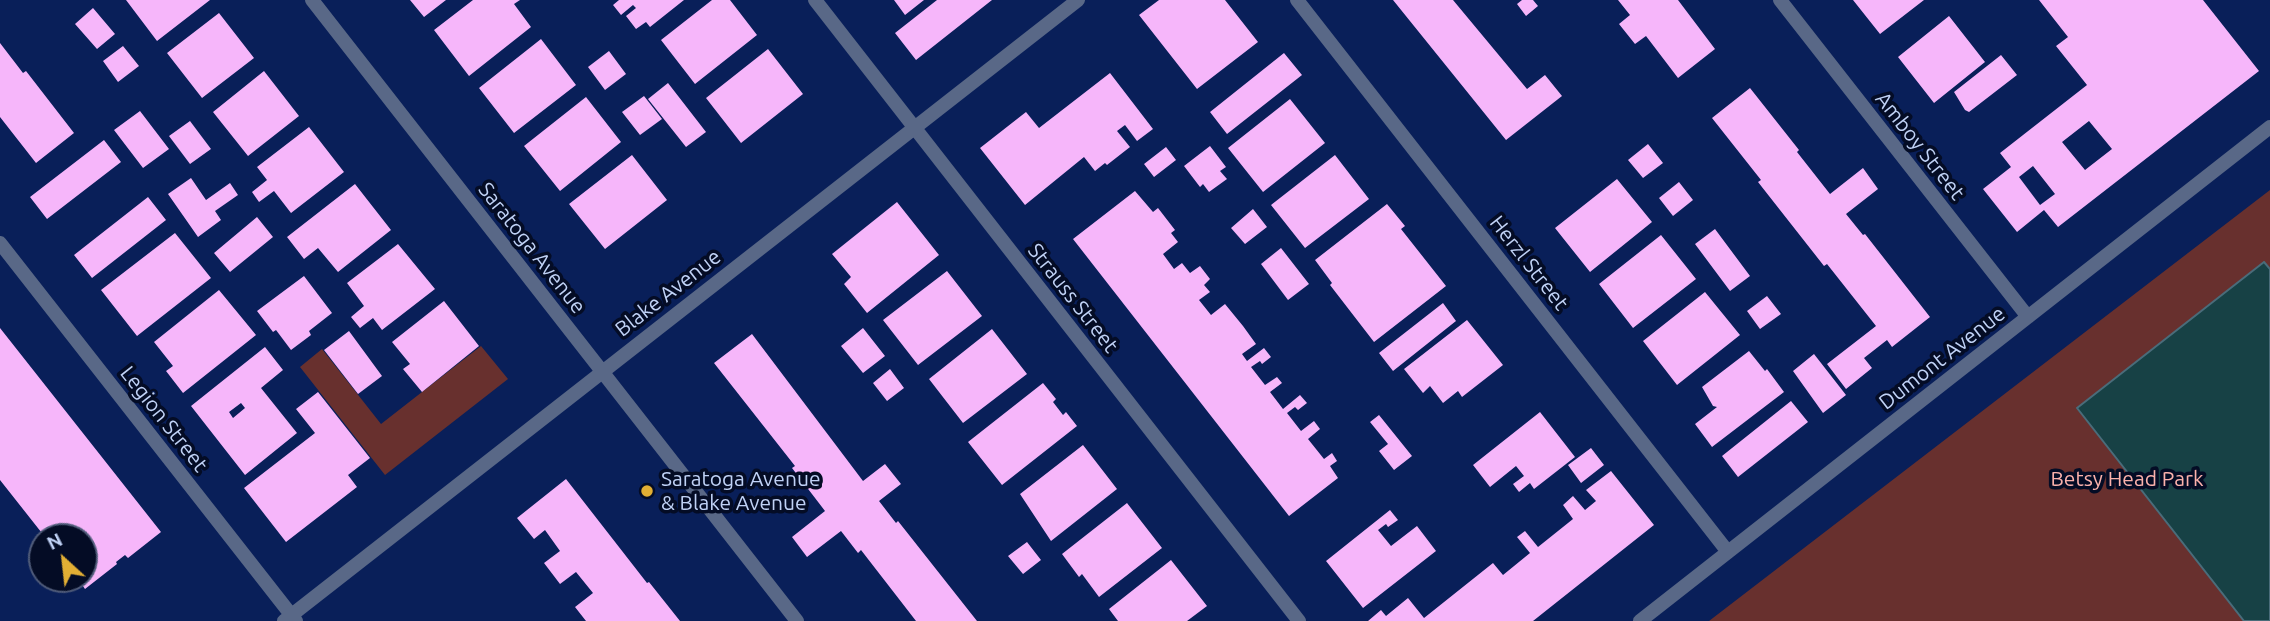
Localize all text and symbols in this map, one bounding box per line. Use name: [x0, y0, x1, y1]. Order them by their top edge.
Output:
street label: Amboy Street: [1870, 87, 1970, 205]
street label: Saratoga Avenue: [473, 177, 591, 319]
street label: Herzl Street: [1484, 211, 1574, 315]
street label: Strauss Street: [1023, 238, 1123, 358]
street label: Blake Avenue: [610, 244, 726, 342]
street label: Dumont Avenue: [1874, 301, 2010, 415]
street label: Legion Street: [115, 361, 213, 477]
place label: Saratoga Avenue & Blake Avenue: [661, 466, 820, 516]
park label: Betsy Head Park: [2050, 466, 2204, 492]
marker: Saratoga Avenue & Blake Avenue: [639, 483, 655, 499]
north arrow: [28, 523, 98, 593]
text: N: [43, 528, 66, 554]

